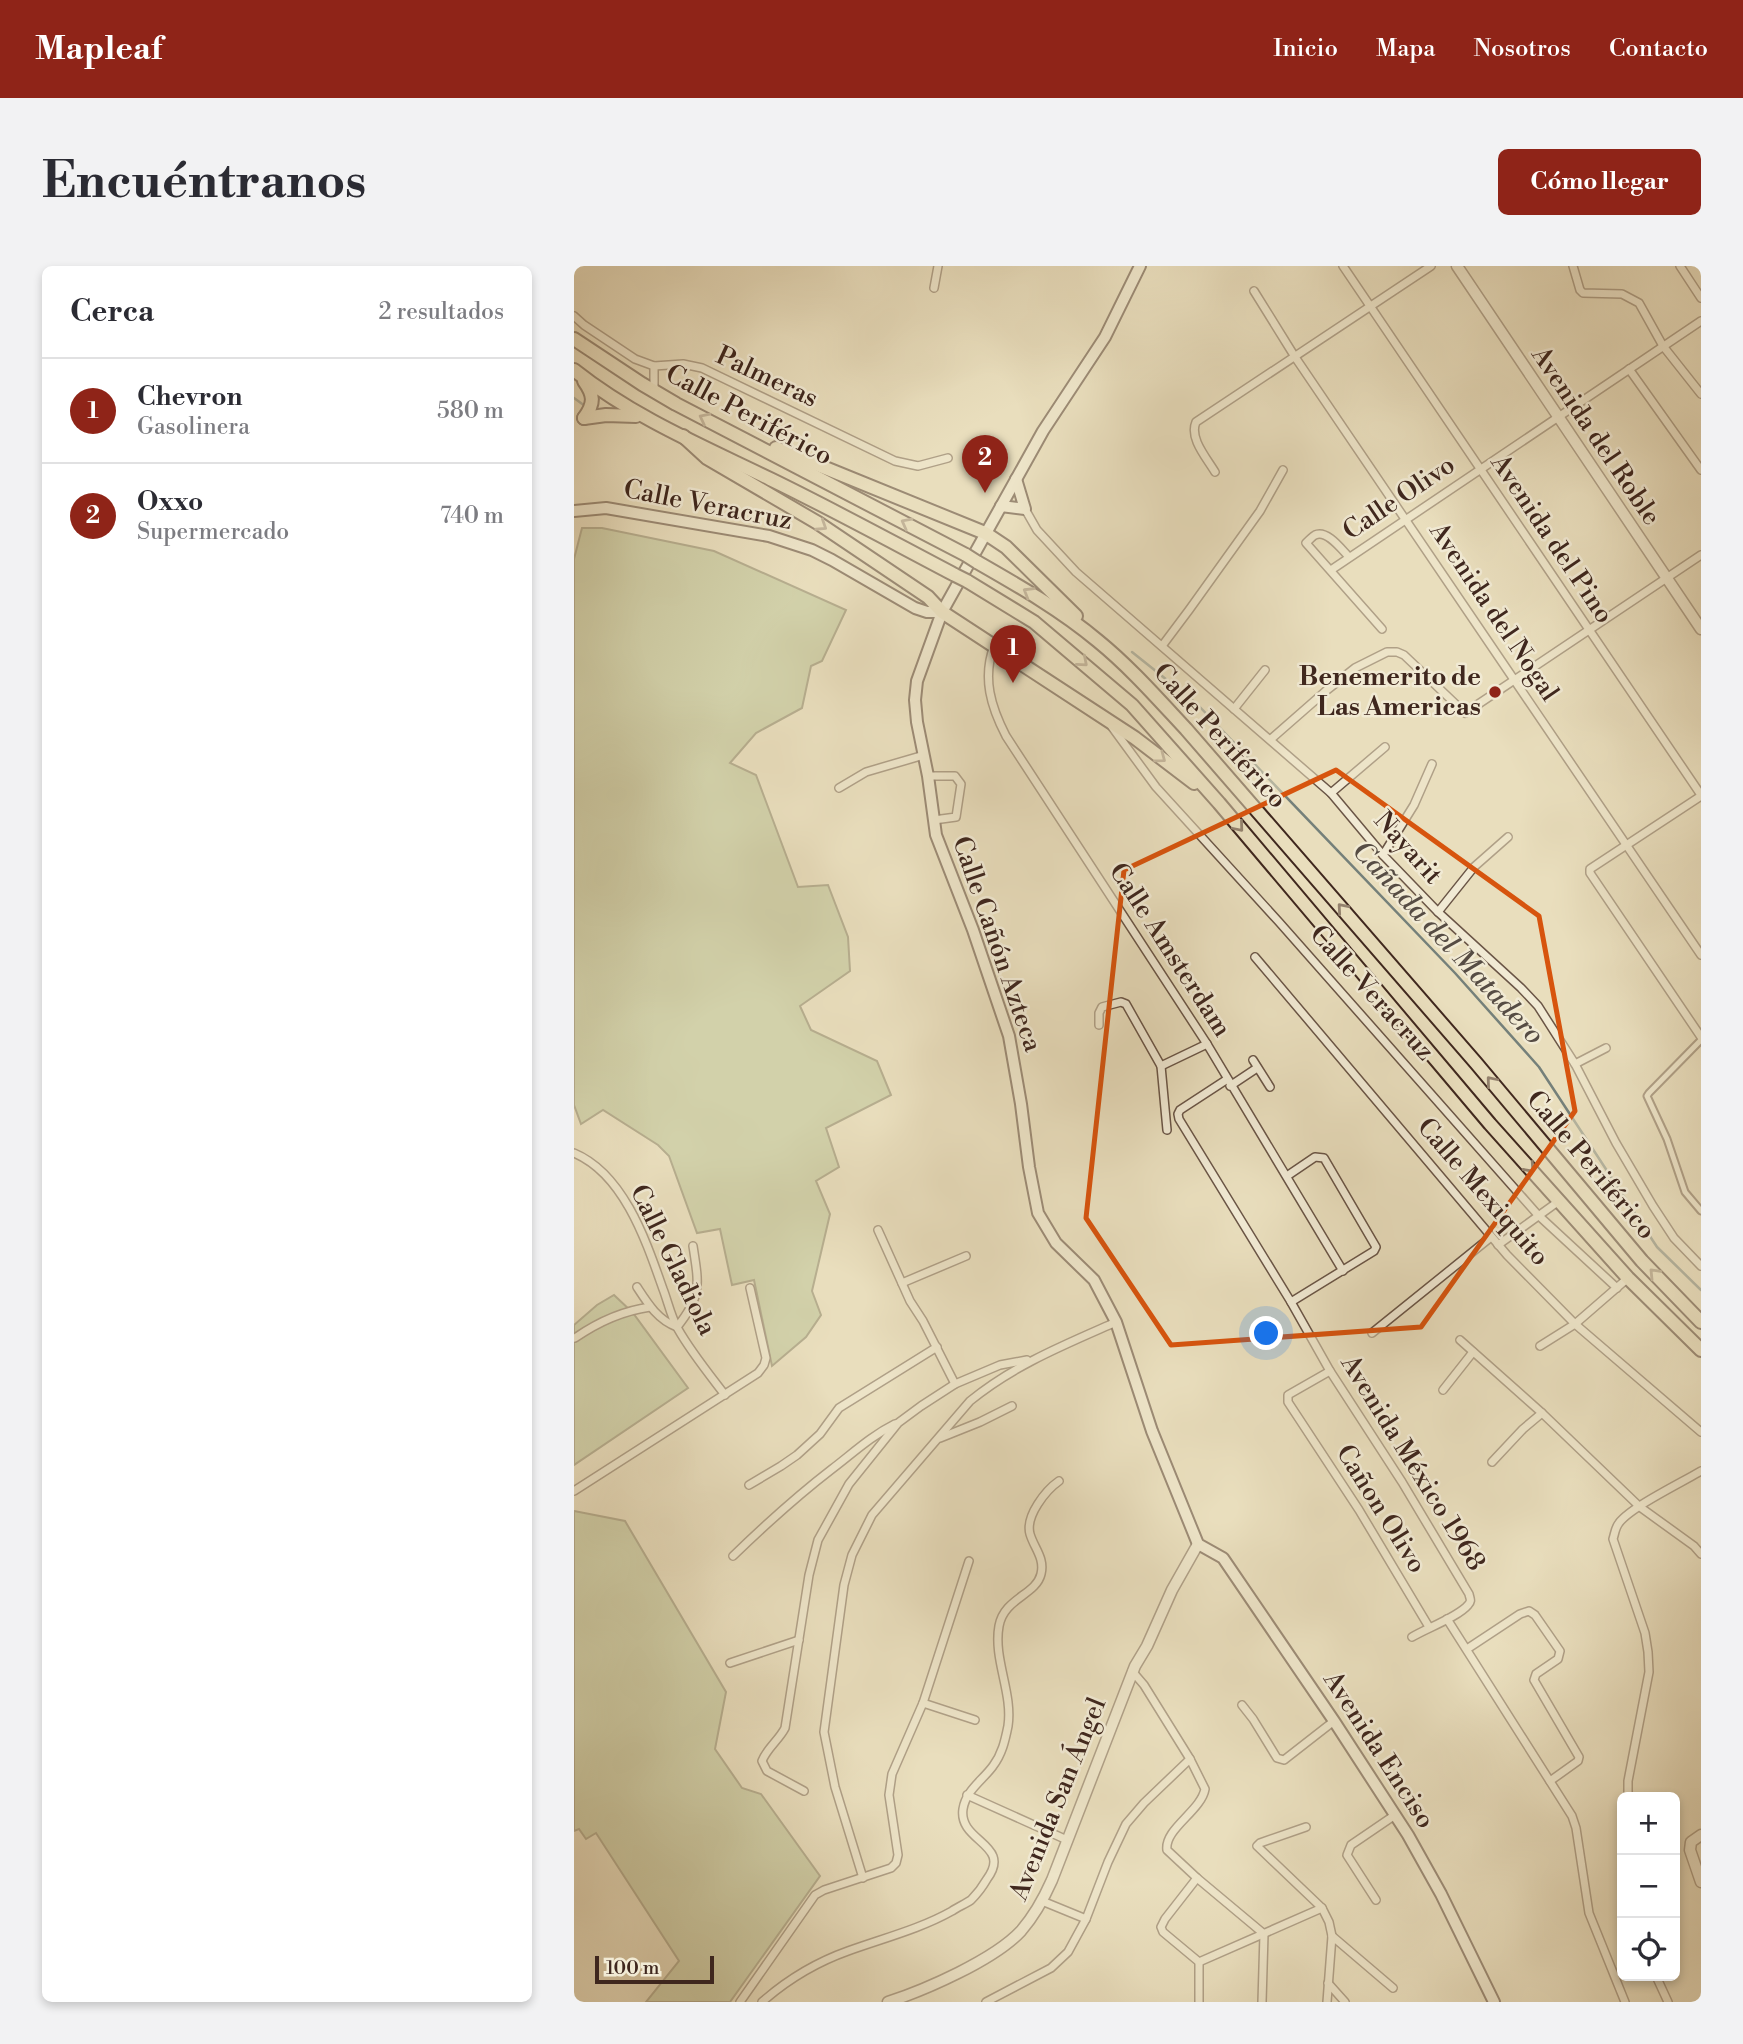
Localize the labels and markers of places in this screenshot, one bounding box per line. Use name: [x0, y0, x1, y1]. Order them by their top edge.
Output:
pin: 2: [962, 435, 1008, 493]
pin: 1: [990, 625, 1036, 683]
place label: Benemerito de Las Americas: [1299, 661, 1481, 723]
marker: Benemerito de Las Americas: [1487, 684, 1503, 700]

